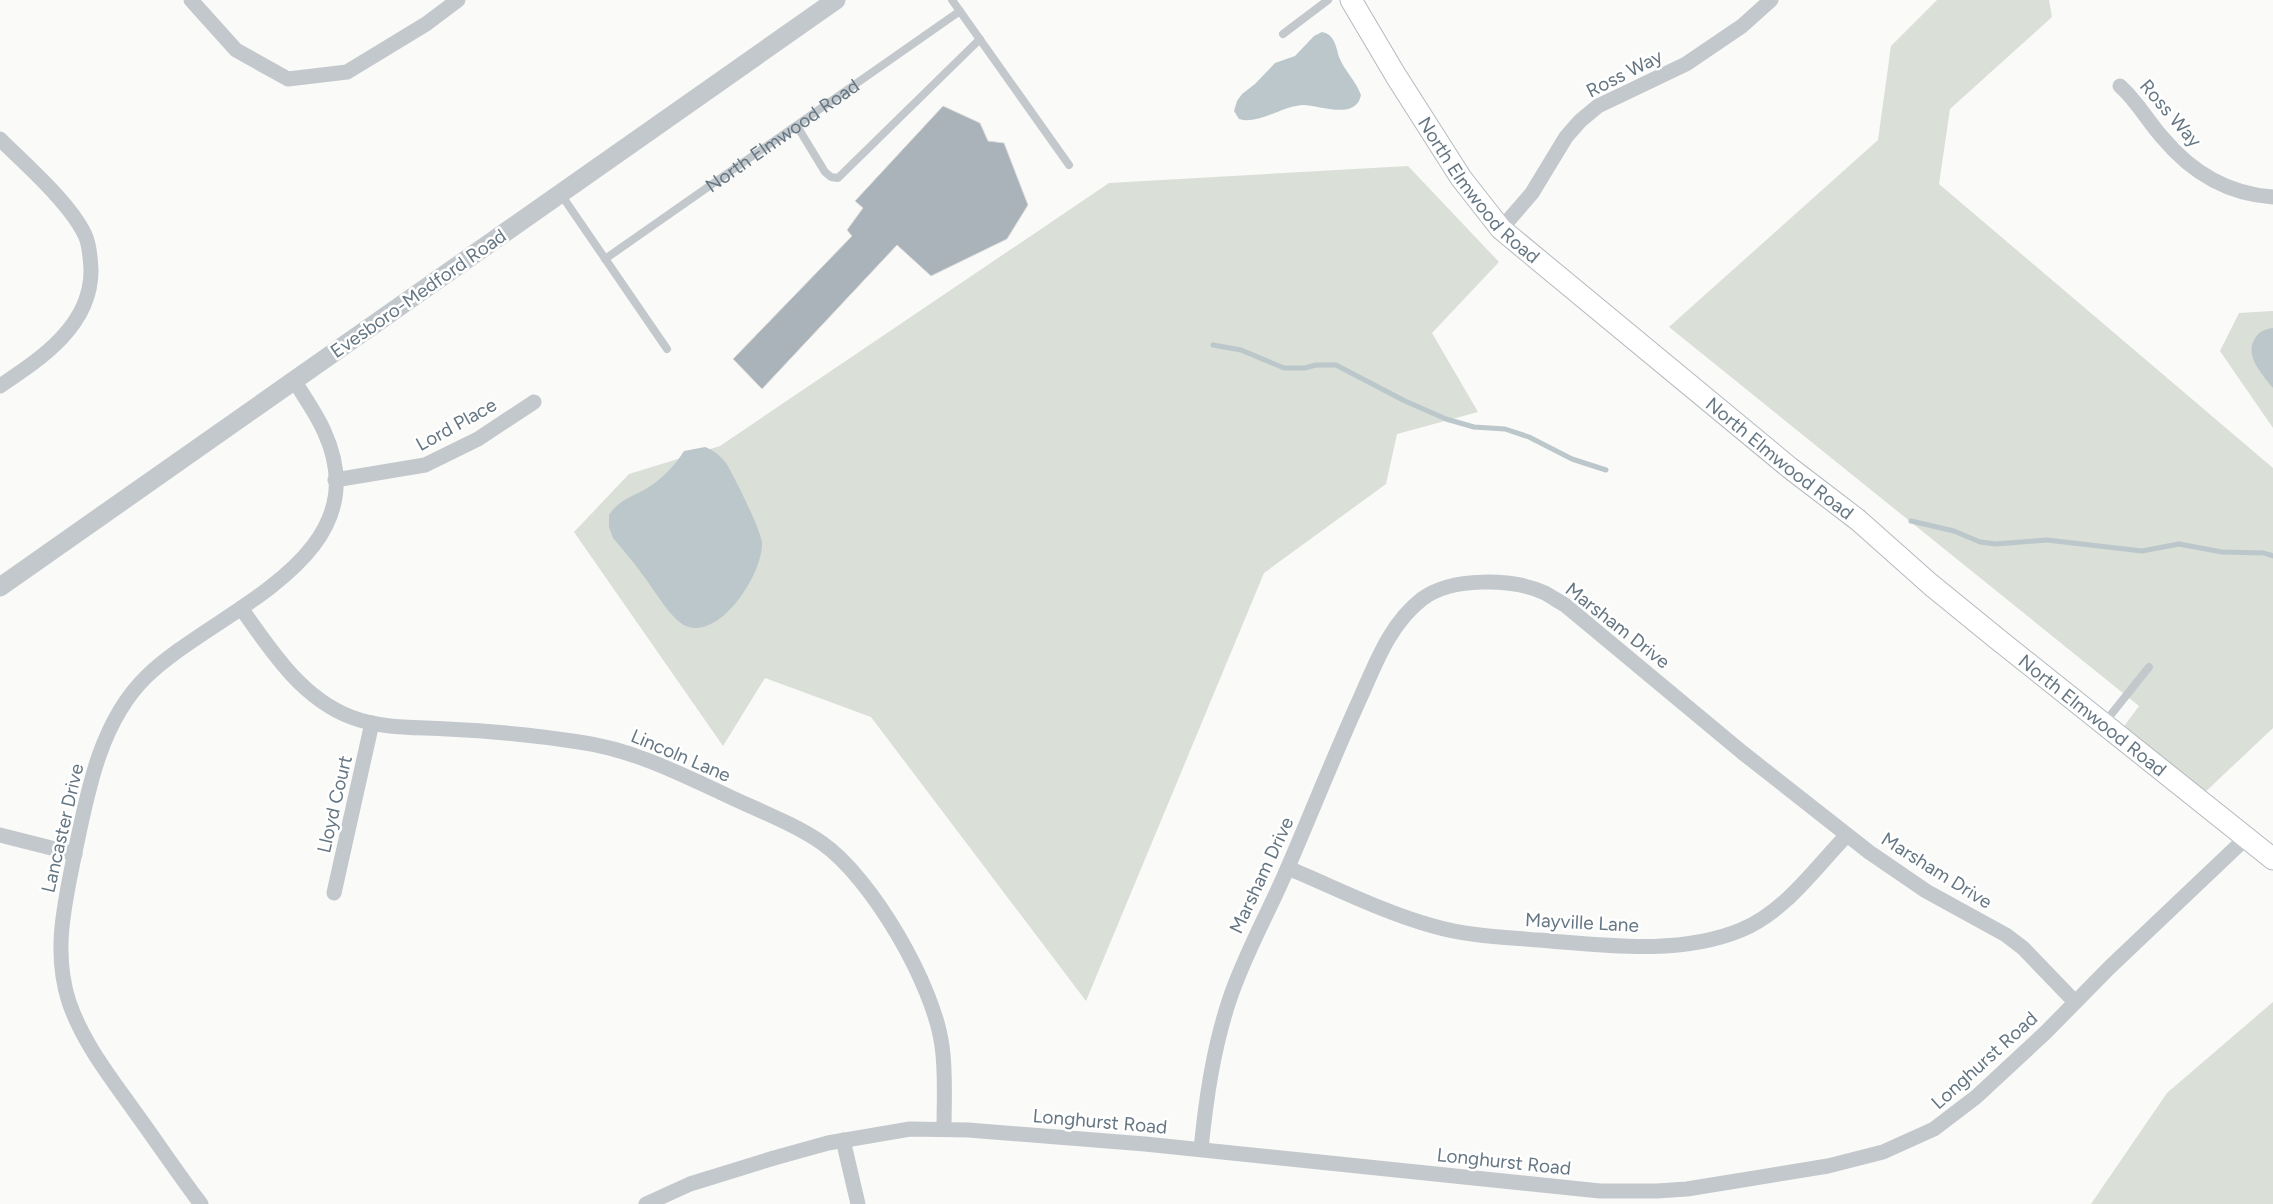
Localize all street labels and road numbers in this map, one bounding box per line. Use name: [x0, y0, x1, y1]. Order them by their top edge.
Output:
street label: Ross Way: [1582, 45, 1666, 102]
street label: North Elmwood Road: [701, 74, 864, 197]
street label: Ross Way: [2135, 75, 2206, 152]
street label: North Elmwood Road: [1413, 113, 1544, 268]
street label: Evesboro-Medford Road: [326, 224, 511, 363]
street label: North Elmwood Road: [1701, 392, 1858, 524]
street label: Lord Place: [412, 393, 501, 456]
street label: Marsham Drive: [1561, 578, 1674, 673]
street label: North Elmwood Road: [2014, 650, 2171, 781]
street label: Lincoln Lane: [627, 724, 734, 787]
street label: Lloyd Court: [312, 753, 357, 855]
street label: Lancaster Drive: [36, 761, 88, 895]
street label: Marsham Drive: [1224, 813, 1299, 937]
street label: Marsham Drive: [1877, 827, 1996, 914]
street label: Mayville Lane: [1525, 908, 1639, 937]
street label: Longhurst Road: [1927, 1007, 2042, 1114]
street label: Longhurst Road: [1032, 1104, 1168, 1139]
street label: Longhurst Road: [1436, 1143, 1572, 1180]

